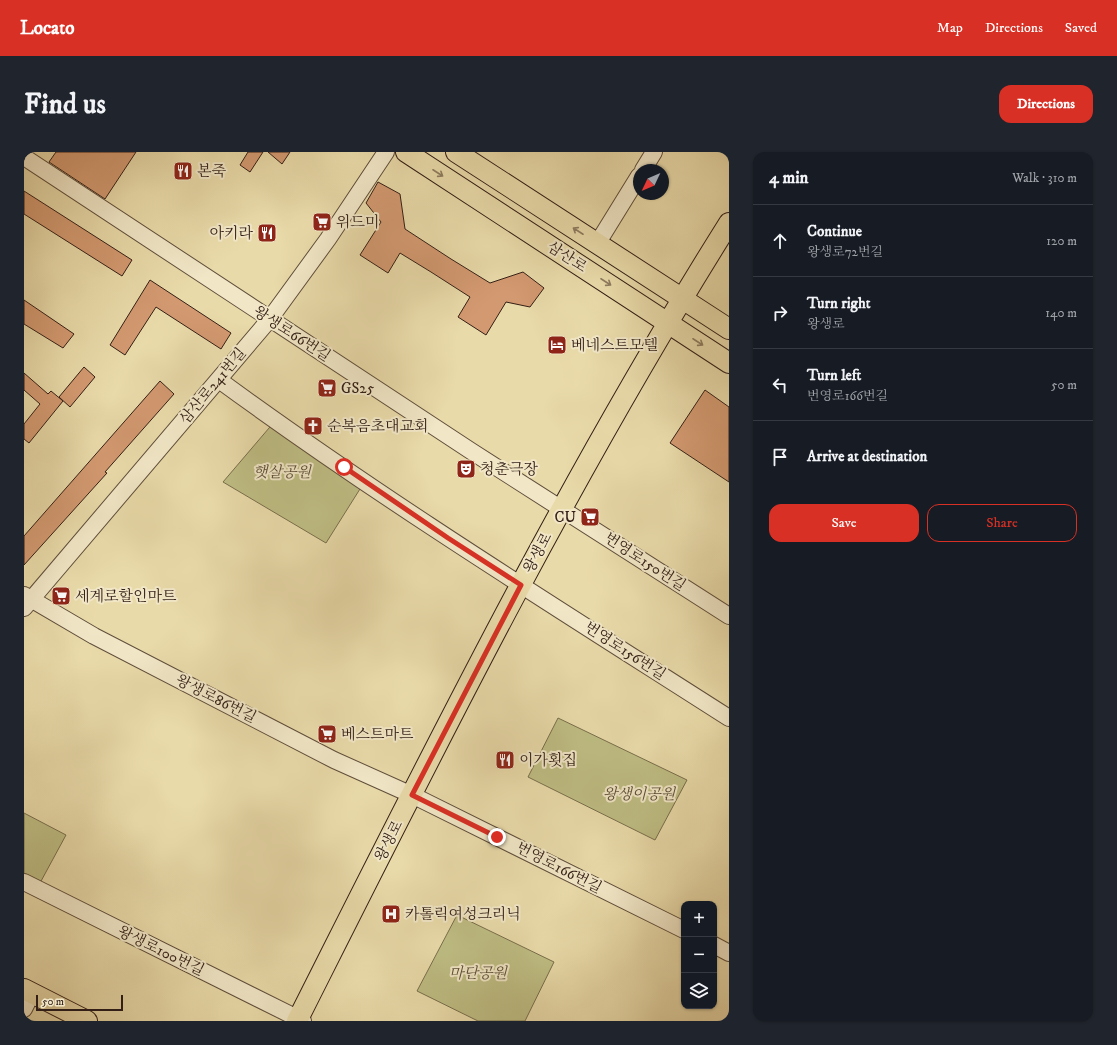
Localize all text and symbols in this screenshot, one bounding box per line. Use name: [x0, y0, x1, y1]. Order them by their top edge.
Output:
text: Locato: [20, 17, 75, 40]
text: Map: [937, 19, 963, 37]
text: Directions: [985, 19, 1043, 37]
text: Saved: [1065, 19, 1097, 37]
button: Directions: [999, 85, 1093, 123]
text: Find us: [24, 87, 106, 122]
restaurant icon: 본죽: [172, 160, 194, 182]
place label: 본죽: [197, 162, 226, 181]
north arrow: [633, 164, 669, 200]
text: 4 min: [769, 167, 808, 189]
one-way arrow: [433, 169, 444, 177]
text: Walk · 310 m: [1012, 170, 1077, 186]
supermarket icon: 위드미: [311, 211, 333, 233]
place label: 위드미: [336, 213, 379, 232]
restaurant icon: 아키라: [256, 222, 278, 244]
text: Continue: [807, 222, 862, 241]
place label: 아키라: [210, 224, 253, 243]
one-way arrow: [572, 227, 584, 235]
icon: ahead: [769, 230, 791, 252]
text: 120 m: [1046, 233, 1077, 249]
street label: 삼산로: [544, 237, 591, 277]
text: 왕생로72번길: [807, 244, 883, 260]
one-way arrow: [600, 278, 611, 286]
text: Turn right: [807, 294, 870, 313]
street label: 왕생로66번길: [250, 302, 334, 366]
icon: right: [769, 302, 791, 324]
text: 140 m: [1045, 305, 1077, 321]
text: 왕생로: [807, 316, 845, 332]
hotel icon: 베네스트모텔: [546, 334, 568, 356]
place label: 베네스트모텔: [571, 336, 658, 355]
one-way arrow: [692, 339, 704, 347]
street label: 삼산로241번길: [176, 344, 250, 428]
text: Turn left: [807, 366, 861, 385]
icon: left: [769, 374, 791, 396]
supermarket icon: GS25: [316, 377, 338, 399]
text: 50 m: [1051, 377, 1077, 393]
place label: GS25: [341, 379, 375, 398]
text: 번영로166번길: [807, 388, 888, 404]
church icon: 순복음초대교회: [302, 415, 324, 437]
place label: 순복음초대교회: [327, 417, 428, 436]
icon: arrive: [769, 446, 791, 468]
text: Arrive at destination: [807, 447, 927, 466]
route start: [335, 458, 353, 476]
theatre icon: 청춘극장: [455, 458, 477, 480]
place label: 청춘극장: [480, 460, 538, 479]
park label: 햇살공원: [253, 463, 312, 482]
button: Save: [769, 504, 919, 542]
button: Share: [927, 504, 1077, 542]
supermarket icon: CU: [579, 506, 601, 528]
place label: CU: [554, 508, 576, 527]
street label: 왕생로: [519, 529, 557, 577]
street label: 번영로150번길: [601, 529, 689, 595]
supermarket icon: 세계로할인마트: [50, 585, 72, 607]
place label: 세계로할인마트: [75, 587, 177, 606]
street label: 번영로156번길: [581, 618, 669, 684]
street label: 왕생로86번길: [173, 671, 259, 727]
supermarket icon: 베스트마트: [316, 723, 338, 745]
place label: 베스트마트: [341, 725, 414, 744]
restaurant icon: 이가횟집: [494, 749, 516, 771]
place label: 이가횟집: [519, 751, 577, 770]
park label: 왕생이공원: [603, 785, 677, 804]
street label: 왕생로: [371, 817, 408, 865]
route end: [488, 828, 506, 846]
street label: 번영로166번길: [513, 838, 605, 898]
map controls: [681, 901, 717, 1009]
button: +: [681, 901, 717, 937]
hospital icon: 카톨릭여성크리닉: [380, 903, 402, 925]
place label: 카톨릭여성크리닉: [405, 905, 521, 924]
street label: 왕생로100번길: [115, 922, 207, 980]
button: −: [681, 937, 717, 973]
park label: 마단공원: [449, 964, 508, 983]
button: layers: [681, 973, 717, 1009]
scale bar: [36, 993, 123, 1012]
text: 50 m: [42, 995, 64, 1009]

